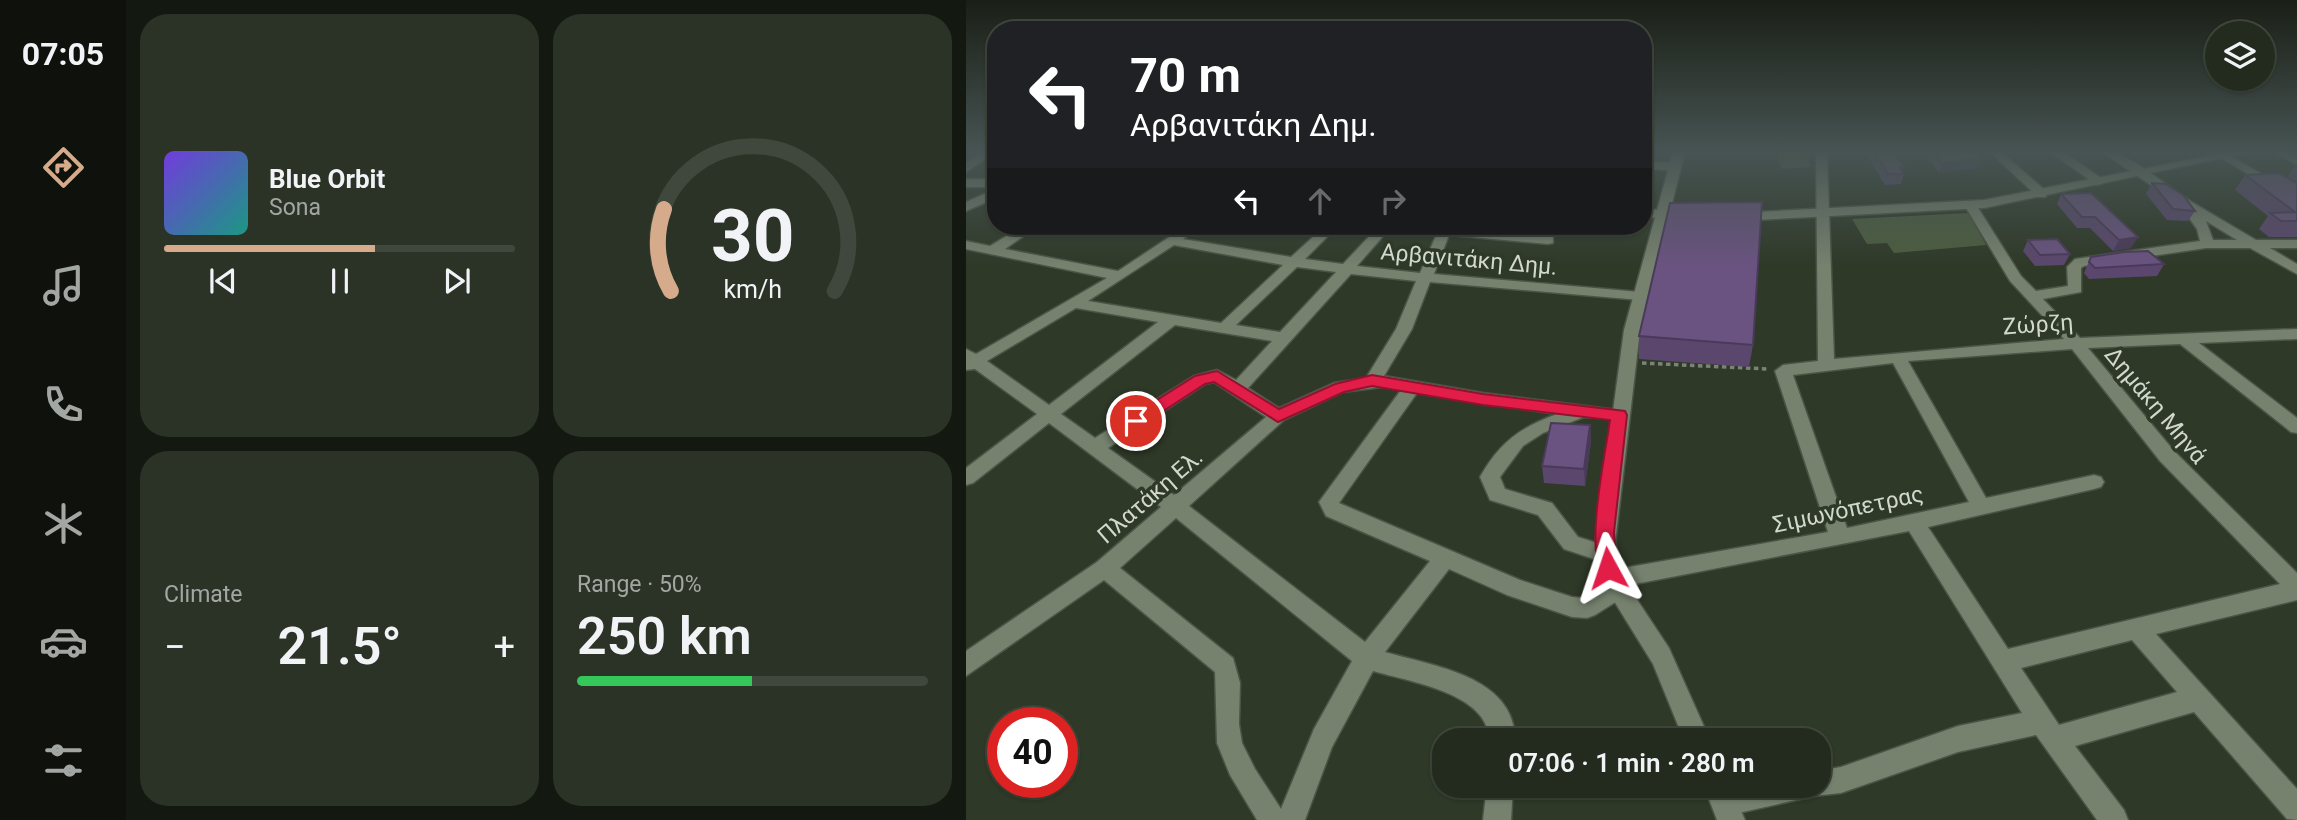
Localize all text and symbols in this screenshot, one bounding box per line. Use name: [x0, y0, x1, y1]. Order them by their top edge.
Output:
map controls: [2205, 21, 2275, 91]
button: layers: [2205, 21, 2275, 91]
text: 07:05: [22, 35, 104, 73]
text: 70 m: [1130, 47, 1241, 104]
icon: left: [1015, 49, 1106, 140]
text: Αρβανιτάκη Δημ.: [1130, 106, 1377, 144]
icon: directions: [39, 143, 88, 192]
text: Blue Orbit: [269, 164, 385, 194]
icon: left: [1228, 182, 1266, 220]
icon: ahead: [1301, 182, 1339, 220]
icon: right: [1374, 182, 1412, 220]
text: Sona: [269, 194, 321, 221]
text: 30: [711, 194, 794, 280]
street label: Αρβανιτάκη Δημ.: [1379, 238, 1558, 281]
icon: music: [39, 261, 88, 310]
icon: previous: [204, 262, 242, 300]
icon: pause: [321, 262, 359, 300]
icon: next: [438, 262, 476, 300]
text: km/h: [723, 275, 782, 304]
street label: Ζώρζη: [2002, 309, 2074, 340]
street label: Δημάκη Μηνά: [2099, 342, 2212, 469]
icon: phone: [39, 380, 88, 429]
pin: [1106, 391, 1166, 451]
icon: arrive: [1117, 402, 1155, 440]
street label: Πλατάκη Ελ.: [1092, 443, 1208, 549]
street label: Σιμωνόπετρας: [1770, 480, 1926, 539]
icon: climate: [39, 499, 88, 548]
position arrow: [1571, 531, 1645, 605]
text: Range · 50%: [577, 571, 702, 598]
text: Climate: [164, 581, 243, 608]
text: 250 km: [577, 606, 752, 667]
text: 21.5°: [278, 616, 402, 677]
icon: car: [39, 617, 88, 666]
text: −: [164, 625, 186, 669]
text: +: [493, 625, 515, 669]
speed limit sign: 40: [987, 707, 1078, 798]
icon: filters: [39, 736, 88, 785]
text: 07:06 · 1 min · 280 m: [1508, 748, 1755, 778]

